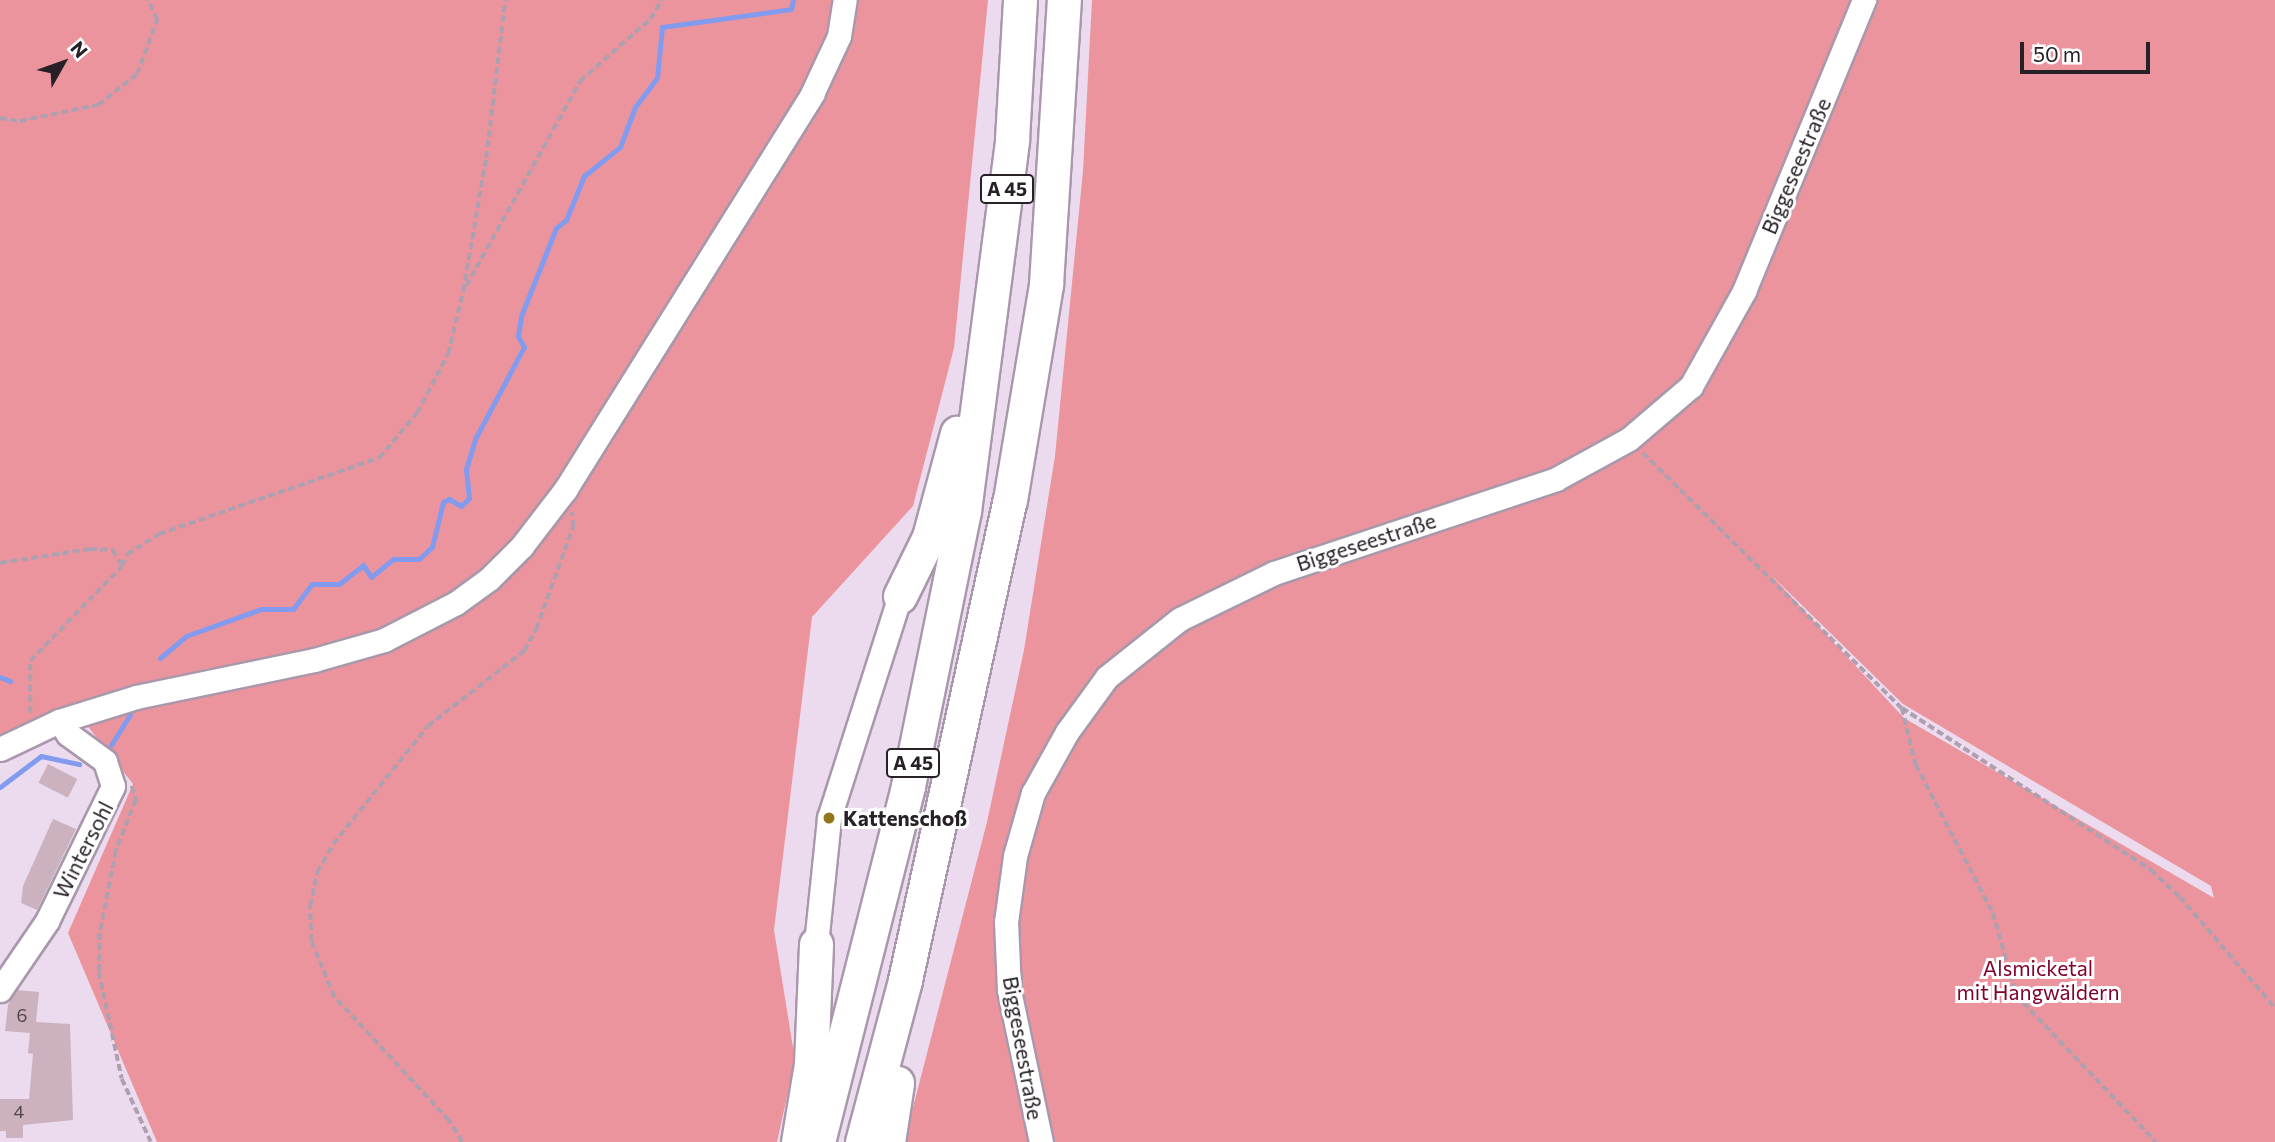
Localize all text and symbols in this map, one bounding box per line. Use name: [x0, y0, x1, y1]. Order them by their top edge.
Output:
north arrow: [28, 28, 98, 98]
scale bar: [2023, 28, 2152, 72]
text: N: [66, 36, 93, 62]
text: 50 m: [2033, 41, 2081, 66]
street label: Biggeseestraße: [1756, 94, 1836, 238]
road number: A 45: [979, 174, 1035, 204]
street label: Biggeseestraße: [1293, 508, 1439, 576]
road number: A 45: [885, 748, 941, 778]
street label: Wintersohl: [48, 797, 118, 903]
place label: Kattenschoß: [843, 805, 967, 831]
marker: Kattenschoß: [821, 810, 837, 826]
park label: Alsmicketal mit Hangwäldern: [1957, 955, 2119, 1005]
street label: Biggeseestraße: [998, 974, 1048, 1122]
house number: 6: [17, 1004, 27, 1026]
house number: 4: [14, 1100, 24, 1122]

